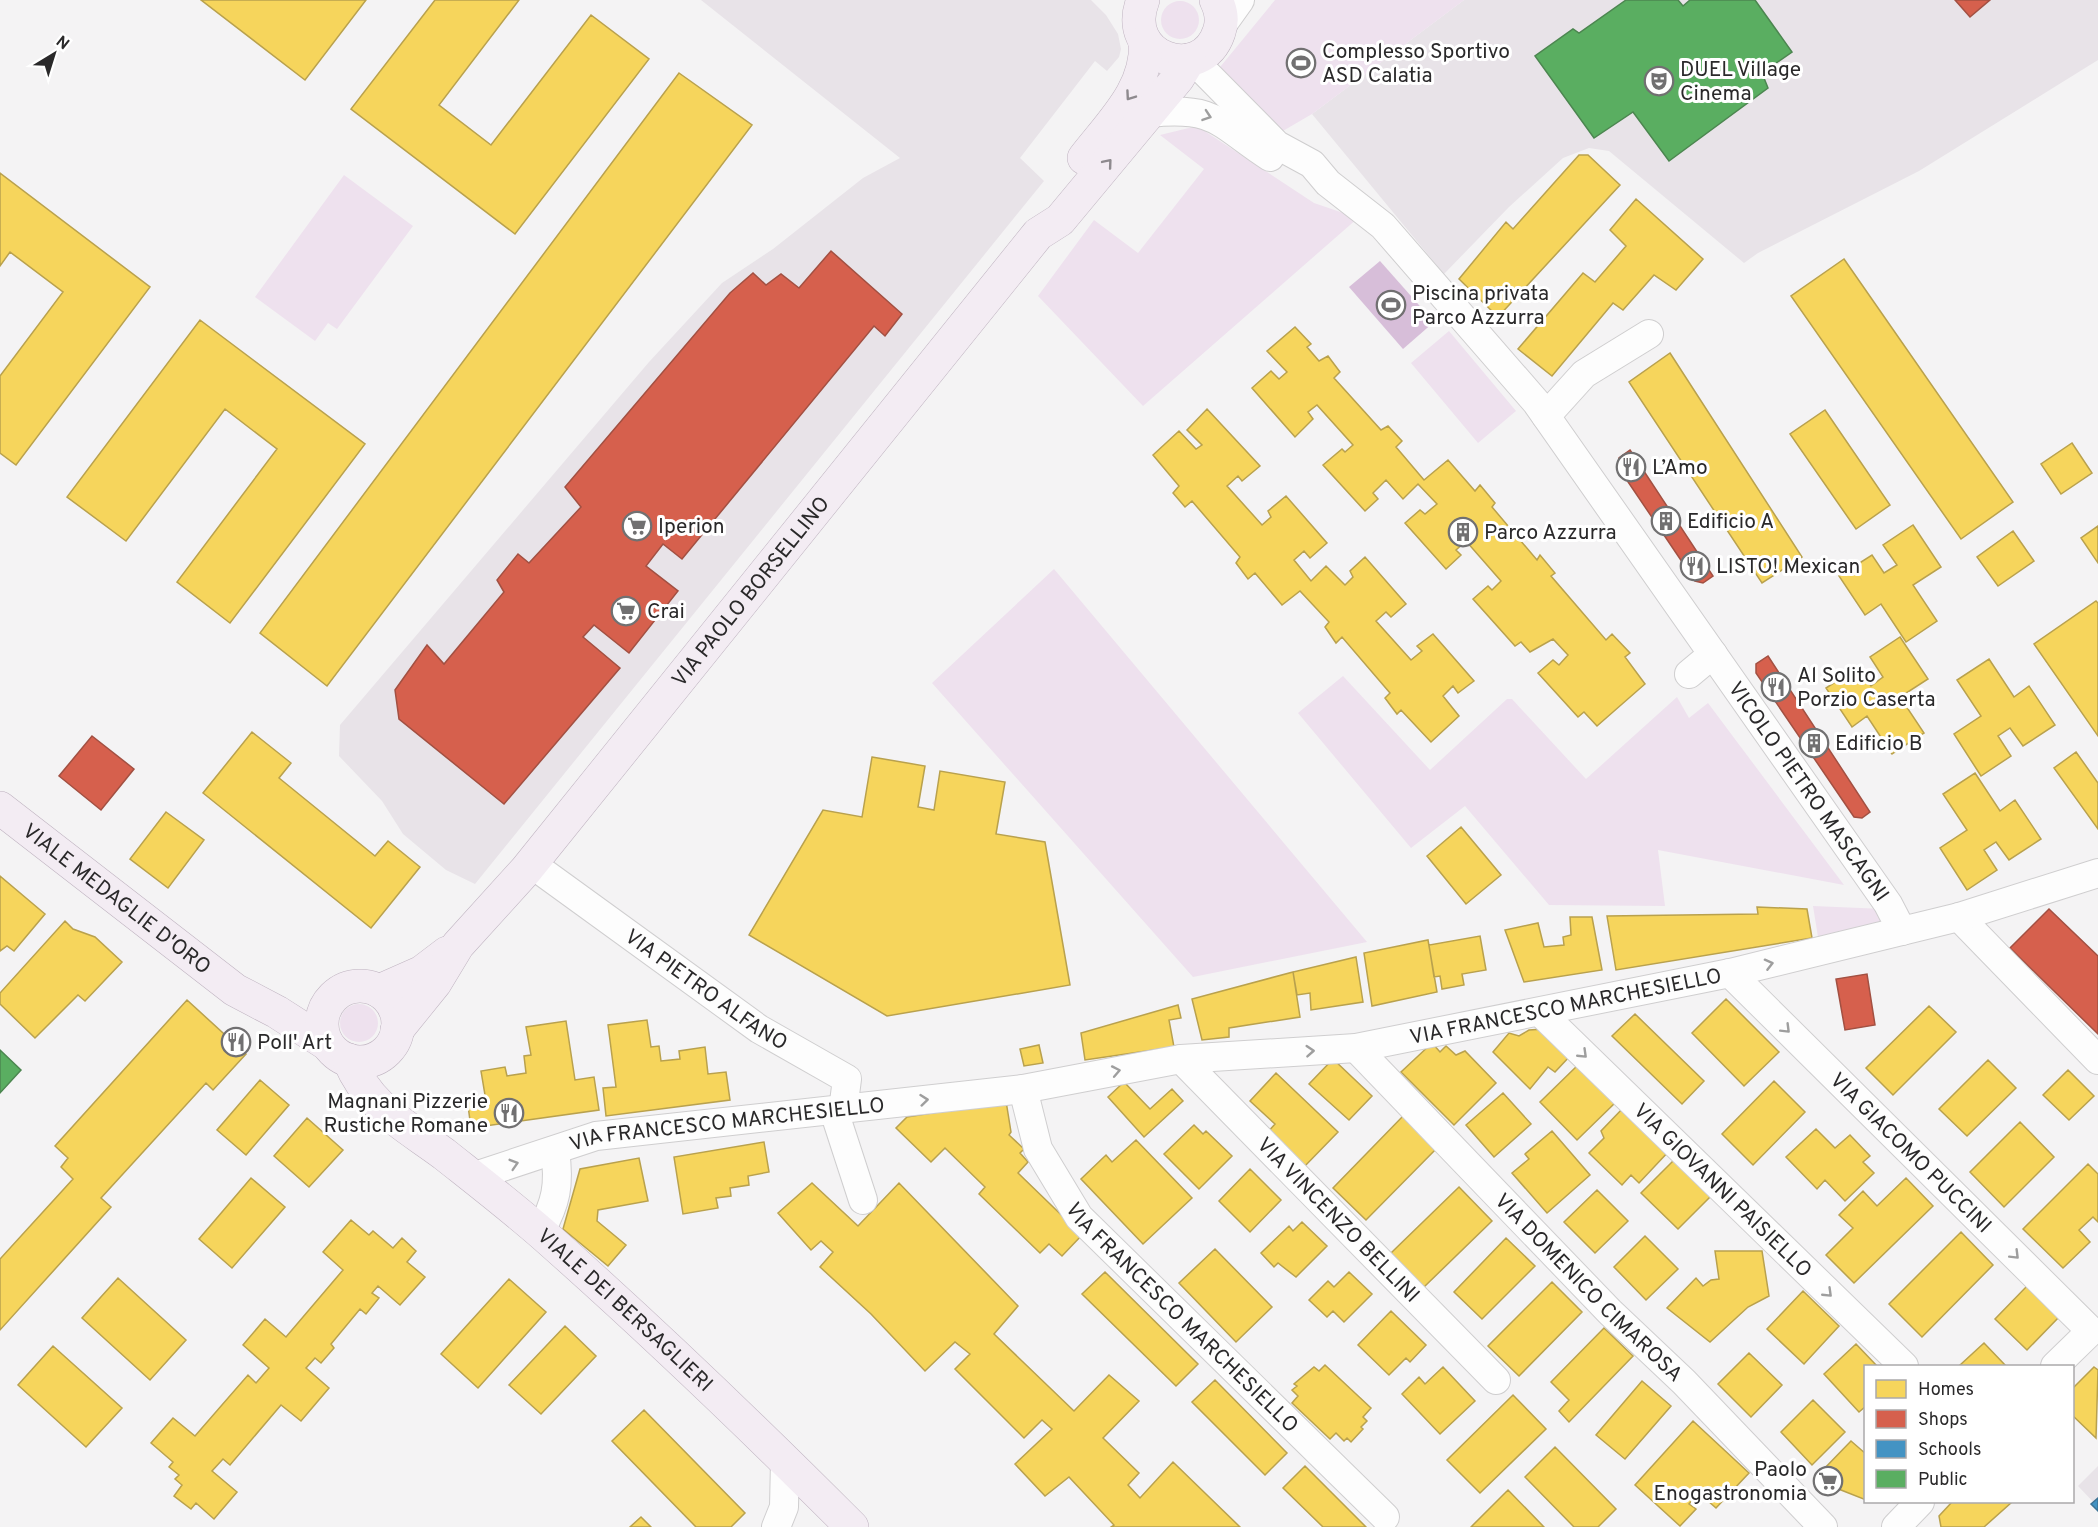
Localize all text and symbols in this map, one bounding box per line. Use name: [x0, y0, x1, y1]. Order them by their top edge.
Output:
north arrow: [24, 24, 84, 84]
text: N: [51, 32, 73, 55]
place label: Complesso Sportivo ASD Calatia: [1322, 39, 1510, 90]
sports icon: Complesso Sportivo ASD Calatia: [1285, 47, 1317, 79]
place label: DUEL Village Cinema: [1680, 57, 1801, 108]
theatre icon: DUEL Village Cinema: [1643, 65, 1675, 97]
one-way arrow: [1126, 89, 1137, 100]
one-way arrow: [1201, 108, 1212, 121]
one-way arrow: [1100, 159, 1111, 170]
place label: Piscina privata Parco Azzurra: [1412, 281, 1549, 332]
sports icon: Piscina privata Parco Azzurra: [1375, 289, 1407, 321]
restaurant icon: L’Amo: [1615, 451, 1647, 483]
place label: L’Amo: [1652, 455, 1708, 482]
street label: VIA PAOLO BORSELLINO: [667, 491, 836, 693]
building icon: Edificio A: [1650, 505, 1682, 537]
place label: Edificio A: [1687, 509, 1774, 536]
supermarket icon: Iperion: [621, 510, 653, 542]
place label: Iperion: [658, 514, 724, 541]
building icon: Parco Azzurra: [1447, 516, 1479, 548]
place label: Parco Azzurra: [1484, 520, 1617, 547]
restaurant icon: LISTO! Mexican: [1679, 550, 1711, 582]
place label: LISTO! Mexican: [1716, 554, 1860, 581]
supermarket icon: Crai: [610, 595, 642, 627]
place label: Crai: [647, 599, 685, 626]
place label: Al Solito Porzio Caserta: [1797, 663, 1936, 714]
restaurant icon: Al Solito Porzio Caserta: [1760, 671, 1792, 703]
street label: VICOLO PIETRO MASCAGNI: [1721, 677, 1894, 907]
building icon: Edificio B: [1798, 727, 1830, 759]
place label: Edificio B: [1835, 731, 1923, 758]
street label: VIALE MEDAGLIE D'ORO: [16, 818, 216, 981]
street label: VIA PIETRO ALFANO: [619, 924, 792, 1057]
one-way arrow: [1764, 958, 1774, 971]
street label: VIA FRANCESCO MARCHESIELLO: [1407, 963, 1724, 1052]
one-way arrow: [1779, 1022, 1790, 1033]
restaurant icon: Poll' Art: [220, 1026, 252, 1058]
place label: Poll' Art: [257, 1030, 332, 1057]
one-way arrow: [1305, 1044, 1314, 1057]
one-way arrow: [1576, 1046, 1587, 1057]
one-way arrow: [1111, 1065, 1121, 1078]
street label: VIA GIACOMO PUCCINI: [1823, 1067, 1997, 1240]
place label: Magnani Pizzerie Rustiche Romane: [323, 1089, 488, 1140]
street label: VIA FRANCESCO MARCHESIELLO: [566, 1092, 886, 1159]
one-way arrow: [919, 1094, 928, 1106]
restaurant icon: Magnani Pizzerie Rustiche Romane: [493, 1097, 525, 1129]
street label: VIA GIOVANNI PAISIELLO: [1627, 1098, 1817, 1284]
street label: VIA VINCENZO BELLINI: [1250, 1132, 1425, 1309]
one-way arrow: [508, 1159, 519, 1171]
street label: VIA DOMENICO CIMAROSA: [1488, 1188, 1688, 1389]
street label: VIA FRANCESCO MARCHESIELLO: [1058, 1198, 1303, 1440]
street label: VIALE DEI BERSAGLIERI: [531, 1223, 718, 1399]
one-way arrow: [2008, 1248, 2018, 1259]
one-way arrow: [1820, 1285, 1831, 1296]
legend: [1864, 1365, 2074, 1503]
text: Homes: [1918, 1379, 1974, 1402]
text: Shops: [1918, 1409, 1968, 1432]
text: Schools: [1918, 1439, 1981, 1462]
place label: Paolo Enogastronomia: [1653, 1457, 1807, 1508]
supermarket icon: Paolo Enogastronomia: [1812, 1465, 1844, 1497]
text: Public: [1918, 1469, 1968, 1492]

